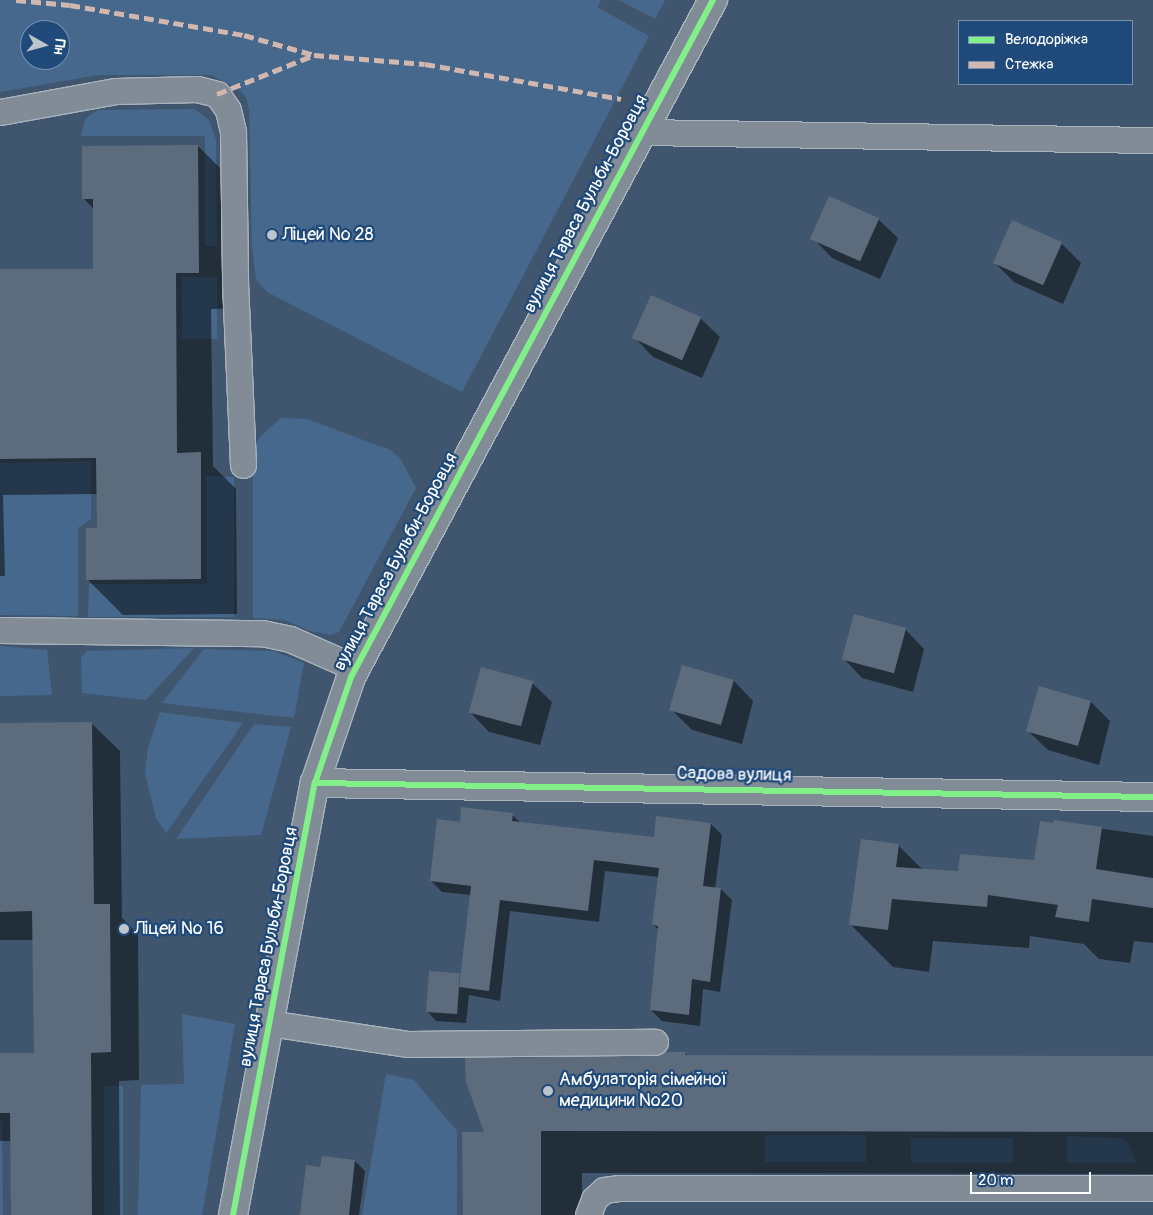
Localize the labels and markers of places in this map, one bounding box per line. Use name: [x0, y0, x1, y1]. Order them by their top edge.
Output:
place label: Ліцей № 28: [282, 224, 374, 246]
marker: Ліцей № 28: [266, 229, 278, 241]
place label: Ліцей № 16: [134, 918, 224, 940]
marker: Ліцей № 16: [118, 923, 130, 935]
place label: Амбулаторія сімейної медицини №20: [559, 1070, 728, 1112]
marker: Амбулаторія сімейної медицини №20: [541, 1084, 555, 1098]

